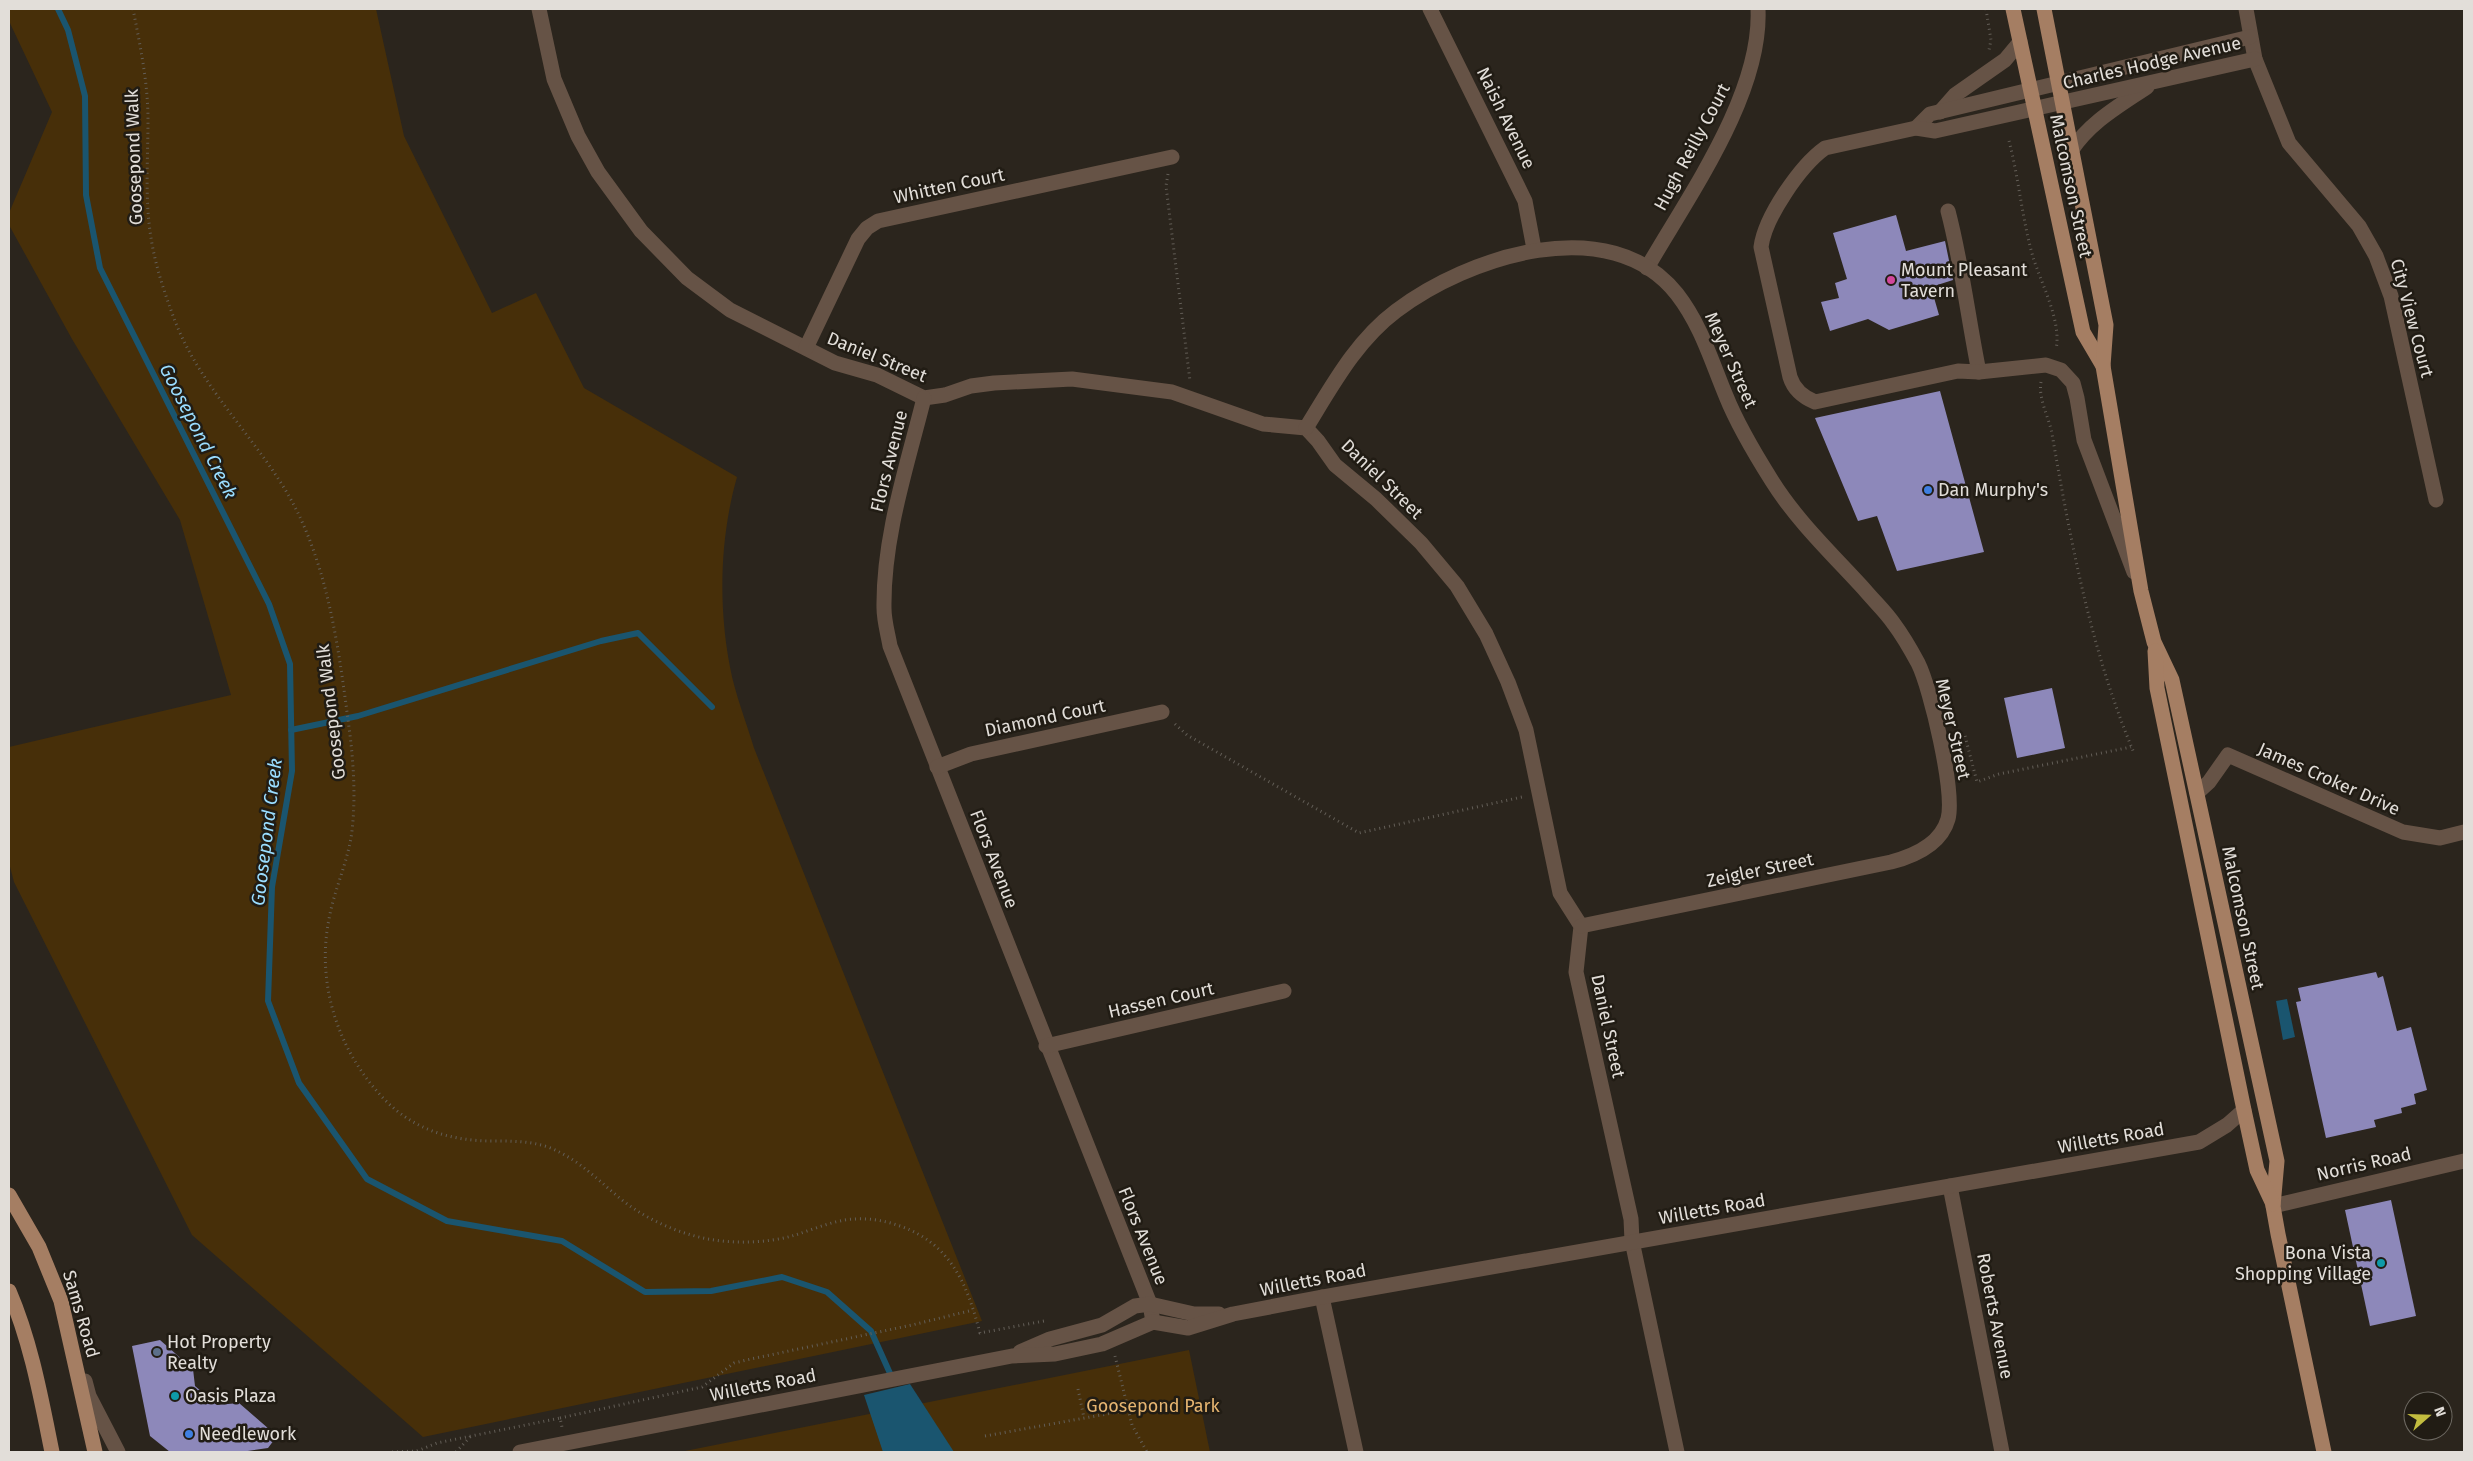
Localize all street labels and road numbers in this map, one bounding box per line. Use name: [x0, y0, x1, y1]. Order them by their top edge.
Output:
street label: Charles Hodge Avenue: [2061, 32, 2243, 94]
street label: Naish Avenue: [1472, 63, 1540, 173]
street label: Hugh Reilly Court: [1649, 79, 1735, 214]
street label: Goosepond Walk: [121, 88, 147, 226]
street label: Malcomson Street: [2045, 112, 2097, 260]
street label: Whitten Court: [892, 163, 1007, 208]
street label: City View Court: [2386, 256, 2439, 380]
street label: Meyer Street: [1700, 309, 1762, 412]
street label: Daniel Street: [824, 327, 931, 387]
street label: Flors Avenue: [866, 408, 912, 514]
street label: Daniel Street: [1336, 434, 1428, 524]
street label: Goosepond Walk: [312, 642, 350, 781]
street label: Meyer Street: [1931, 676, 1975, 782]
street label: Diamond Court: [983, 694, 1108, 742]
street label: James Croker Drive: [2255, 738, 2403, 820]
street label: Flors Avenue: [965, 807, 1023, 911]
street label: Malcomson Street: [2217, 844, 2269, 992]
street label: Zeigler Street: [1705, 848, 1816, 892]
street label: Daniel Street: [1586, 972, 1630, 1080]
street label: Hassen Court: [1106, 977, 1216, 1023]
street label: Willetts Road: [2056, 1118, 2166, 1158]
street label: Norris Road: [2315, 1142, 2413, 1186]
street label: Flors Avenue: [1113, 1184, 1173, 1288]
street label: Willetts Road: [1657, 1189, 1767, 1229]
street label: Roberts Avenue: [1972, 1251, 2018, 1381]
street label: Willetts Road: [1258, 1259, 1368, 1301]
street label: Sams Road: [58, 1268, 104, 1360]
street label: Willetts Road: [708, 1364, 818, 1406]

